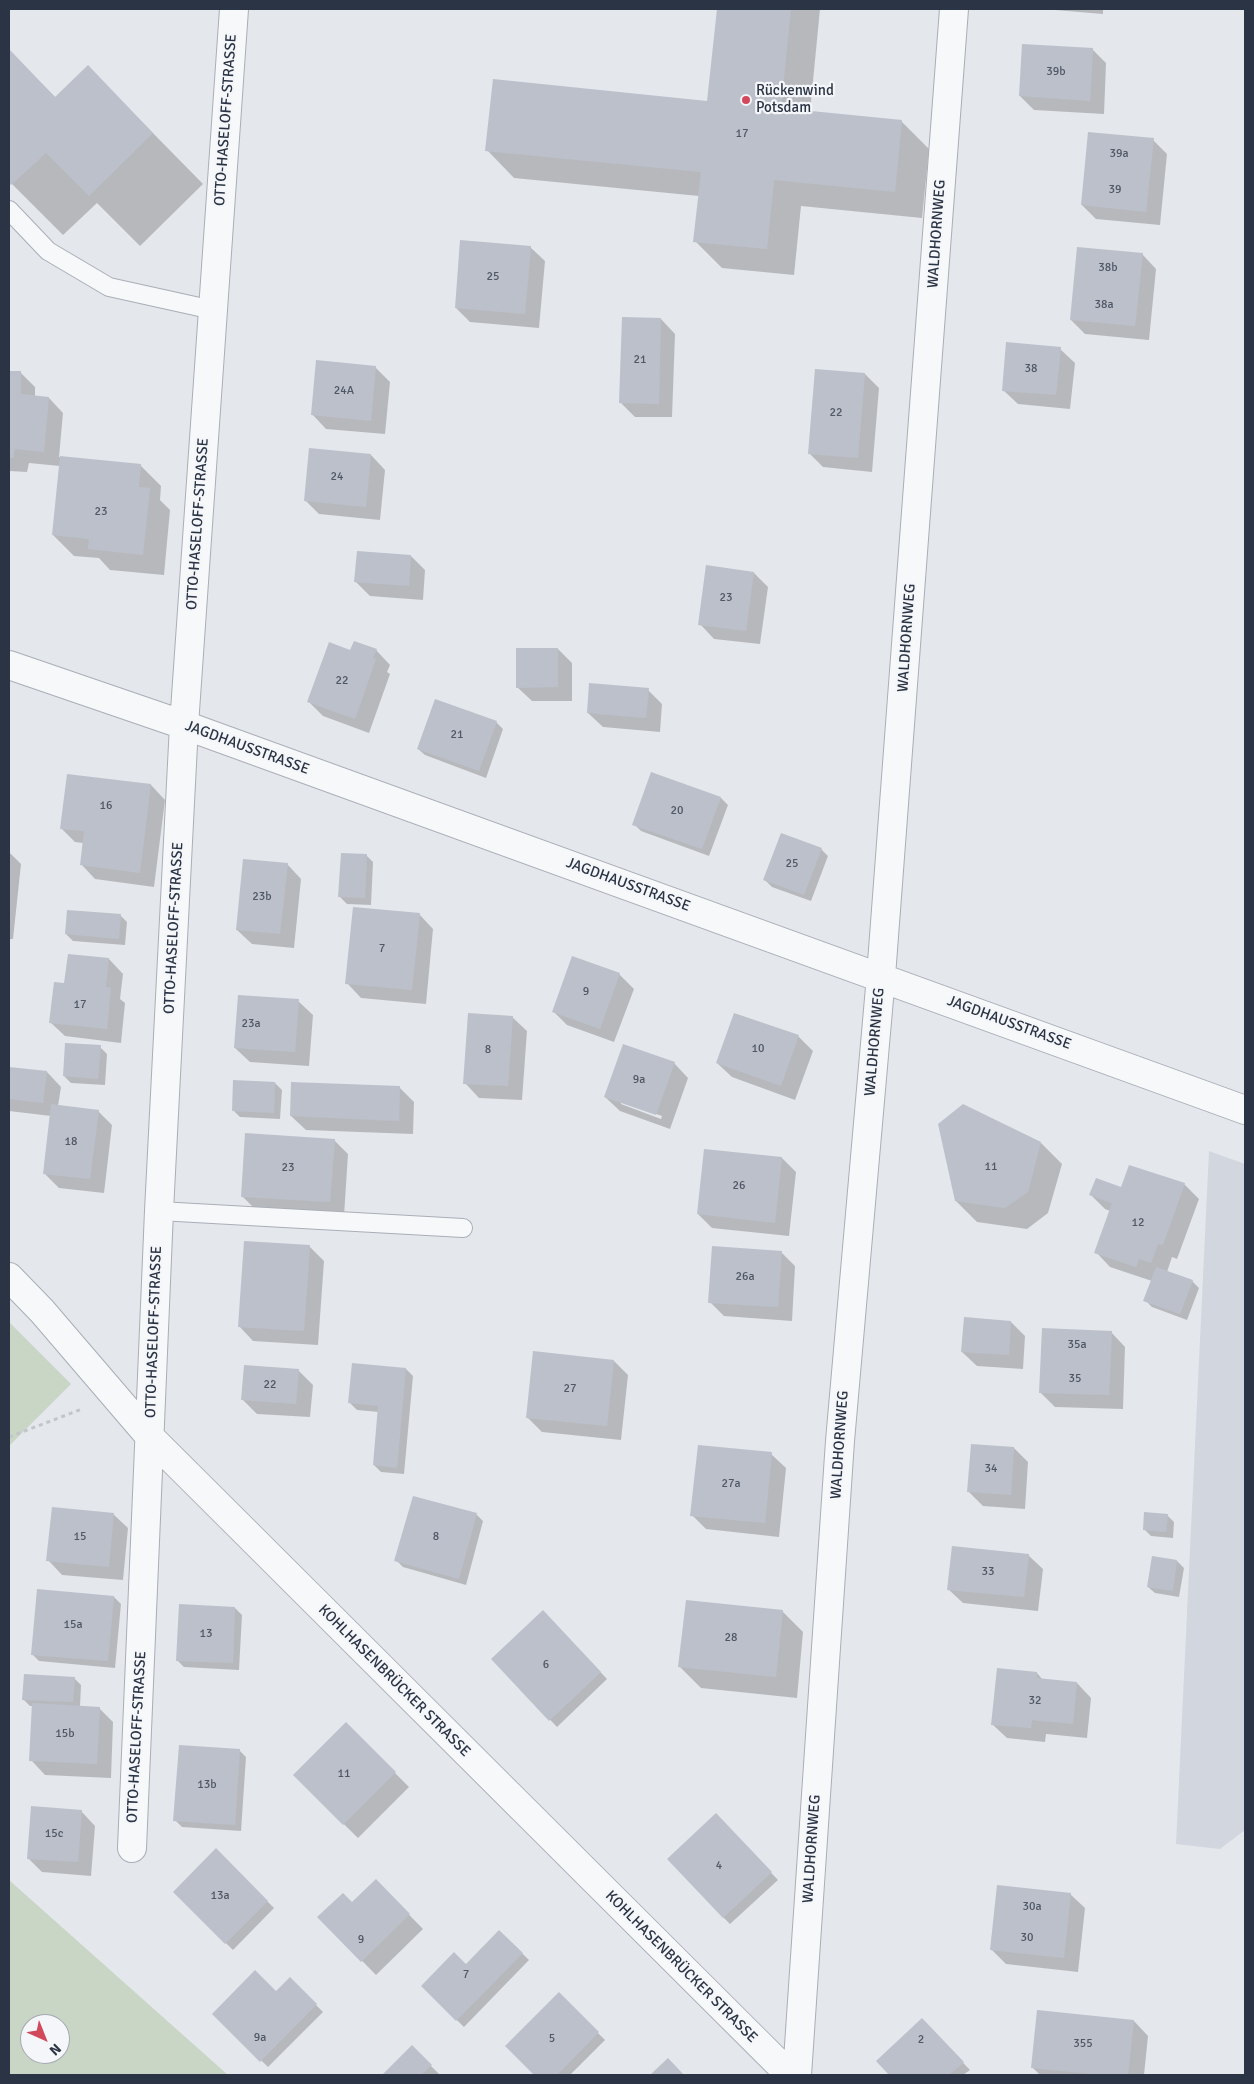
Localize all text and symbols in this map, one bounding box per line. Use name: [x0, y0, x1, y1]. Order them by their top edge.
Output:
street label: OTTO-HASELOFF-STRASSE: [211, 33, 241, 207]
house number: 39b: [1046, 65, 1066, 79]
place label: Rückenwind Potsdam: [756, 82, 834, 117]
marker: Rückenwind Potsdam: [740, 94, 752, 106]
house number: 17: [736, 127, 748, 141]
house number: 39a: [1109, 147, 1129, 161]
street label: WALDHORNWEG: [924, 179, 950, 289]
house number: 39: [1109, 183, 1121, 197]
house number: 38b: [1098, 261, 1118, 275]
house number: 25: [487, 270, 499, 284]
house number: 38a: [1094, 298, 1114, 312]
house number: 21: [634, 353, 646, 367]
house number: 38: [1025, 362, 1037, 376]
house number: 24A: [334, 384, 354, 398]
house number: 22: [830, 406, 842, 420]
street label: OTTO-HASELOFF-STRASSE: [183, 437, 213, 611]
house number: 24: [331, 470, 343, 484]
house number: 23: [95, 505, 107, 519]
street label: WALDHORNWEG: [894, 583, 920, 693]
house number: 23: [720, 591, 732, 605]
house number: 22: [336, 674, 348, 688]
street label: JAGDHAUSSTRASSE: [182, 717, 312, 779]
house number: 21: [451, 728, 463, 742]
house number: 16: [100, 799, 112, 813]
house number: 20: [671, 804, 683, 818]
street label: OTTO-HASELOFF-STRASSE: [161, 841, 187, 1015]
street label: JAGDHAUSSTRASSE: [563, 854, 693, 916]
house number: 25: [786, 857, 798, 871]
house number: 23b: [252, 890, 272, 904]
house number: 7: [379, 942, 385, 956]
house number: 9: [583, 985, 589, 999]
street label: WALDHORNWEG: [861, 987, 889, 1097]
street label: JAGDHAUSSTRASSE: [944, 992, 1074, 1054]
house number: 17: [74, 998, 86, 1012]
house number: 23a: [241, 1017, 261, 1031]
house number: 10: [752, 1042, 764, 1056]
house number: 8: [485, 1043, 491, 1057]
house number: 9a: [633, 1073, 645, 1087]
house number: 18: [65, 1135, 77, 1149]
house number: 11: [985, 1160, 997, 1174]
house number: 23: [282, 1161, 294, 1175]
house number: 26: [733, 1179, 745, 1193]
house number: 12: [1132, 1216, 1144, 1230]
street label: OTTO-HASELOFF-STRASSE: [142, 1246, 166, 1418]
house number: 26a: [735, 1270, 755, 1284]
house number: 35a: [1067, 1338, 1087, 1352]
house number: 35: [1069, 1372, 1081, 1386]
house number: 22: [264, 1378, 276, 1392]
house number: 27: [564, 1382, 576, 1396]
street label: WALDHORNWEG: [827, 1390, 853, 1500]
house number: 34: [985, 1462, 997, 1476]
house number: 27a: [721, 1477, 741, 1491]
house number: 15: [74, 1530, 86, 1544]
house number: 8: [433, 1530, 439, 1544]
house number: 33: [982, 1565, 994, 1579]
street label: KOHLHASENBRÜCKER STRASSE: [314, 1601, 474, 1761]
house number: 15a: [63, 1618, 83, 1632]
house number: 13: [200, 1627, 212, 1641]
house number: 28: [725, 1631, 737, 1645]
street label: OTTO-HASELOFF-STRASSE: [124, 1650, 150, 1824]
house number: 6: [543, 1658, 549, 1672]
house number: 32: [1029, 1694, 1041, 1708]
house number: 15b: [55, 1727, 75, 1741]
house number: 11: [338, 1767, 350, 1781]
house number: 13b: [197, 1778, 217, 1792]
street label: WALDHORNWEG: [799, 1794, 825, 1904]
house number: 15c: [45, 1827, 63, 1841]
house number: 4: [716, 1859, 722, 1873]
street label: KOHLHASENBRÜCKER STRASSE: [601, 1887, 761, 2047]
house number: 13a: [210, 1889, 230, 1903]
house number: 30a: [1022, 1900, 1042, 1914]
house number: 30: [1021, 1931, 1033, 1945]
house number: 9: [358, 1933, 364, 1947]
house number: 7: [463, 1968, 469, 1982]
north arrow: [20, 2014, 70, 2064]
house number: 9a: [254, 2031, 266, 2045]
house number: 5: [549, 2032, 555, 2046]
house number: 2: [918, 2033, 924, 2047]
house number: 355: [1073, 2037, 1093, 2051]
text: N: [46, 2040, 64, 2059]

